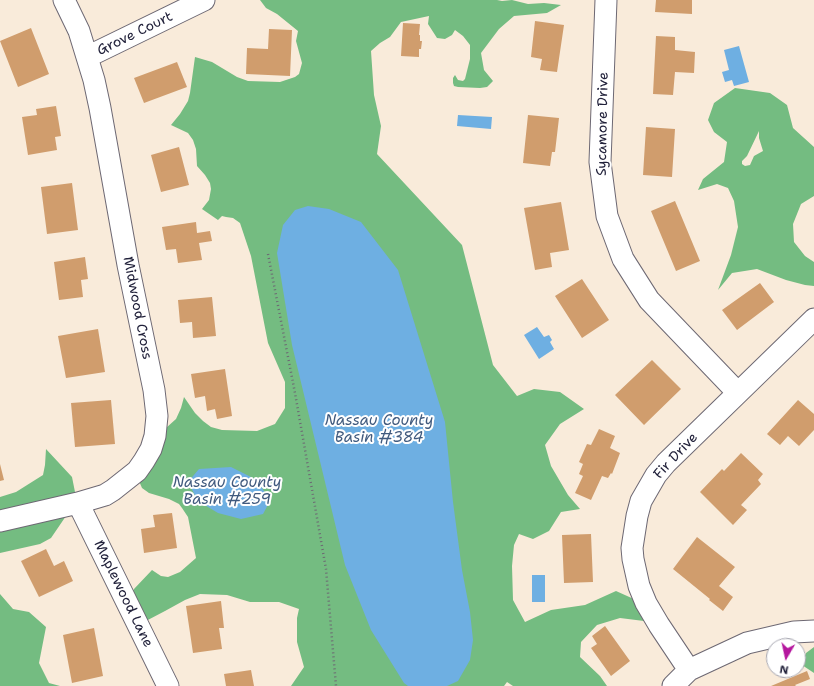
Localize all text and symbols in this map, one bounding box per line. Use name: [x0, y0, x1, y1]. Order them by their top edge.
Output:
street label: Grove Court: [95, 9, 175, 59]
street label: Sycamore Drive: [594, 72, 612, 176]
street label: Midwood Cross: [119, 255, 155, 361]
water label: Nassau County Basin #384: [325, 412, 433, 447]
street label: Fir Drive: [650, 429, 702, 483]
water label: Nassau County Basin #259: [173, 474, 281, 509]
street label: Maplewood Lane: [90, 538, 156, 650]
north arrow: [766, 638, 806, 678]
text: N: [779, 661, 790, 677]

